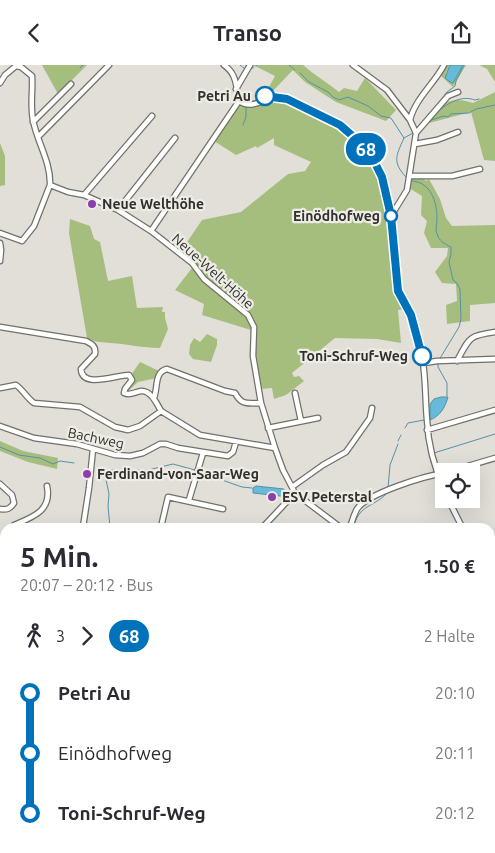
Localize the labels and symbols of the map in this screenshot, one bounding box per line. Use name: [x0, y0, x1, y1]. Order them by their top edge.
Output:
marker: Petri Au: [255, 86, 275, 106]
place label: Petri Au: [197, 88, 251, 104]
line badge: 68: [344, 133, 388, 165]
place label: Neue Welthöhe: [102, 196, 204, 212]
marker: Neue Welthöhe: [86, 198, 98, 210]
place label: Einödhofweg: [293, 208, 380, 224]
marker: Einödhofweg: [384, 209, 398, 223]
street label: Neue-Welt-Höhe: [169, 230, 257, 312]
marker: Toni-Schruf-Weg: [412, 346, 432, 366]
place label: Toni-Schruf-Weg: [299, 348, 408, 364]
street label: Bachweg: [66, 424, 126, 452]
place label: Ferdinand-von-Saar-Weg: [97, 466, 259, 482]
marker: Ferdinand-von-Saar-Weg: [81, 468, 93, 480]
place label: ESV Peterstal: [282, 489, 372, 505]
marker: ESV Peterstal: [266, 491, 278, 503]

